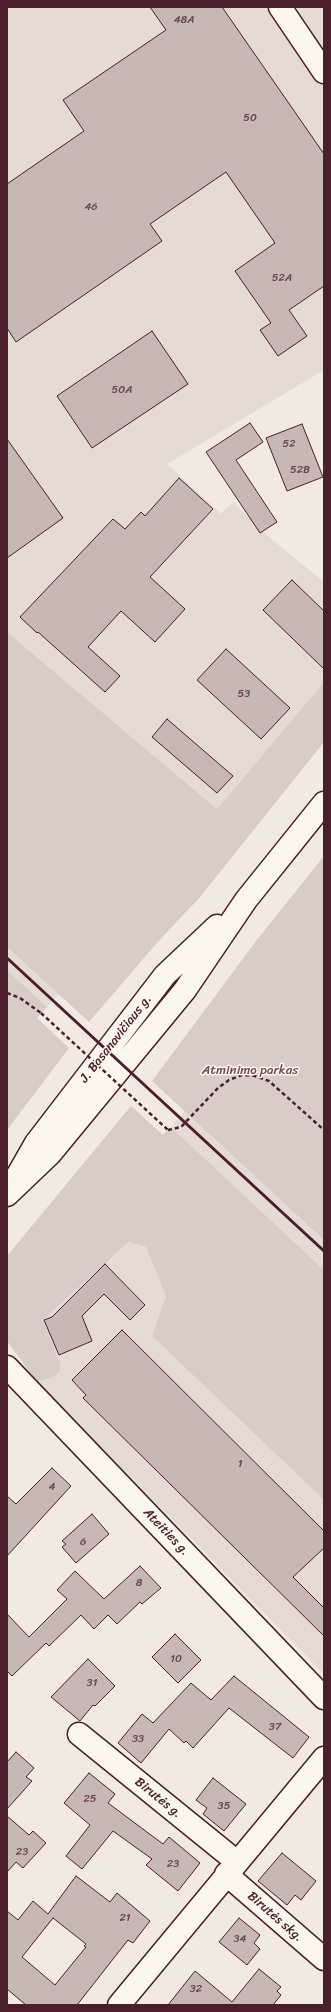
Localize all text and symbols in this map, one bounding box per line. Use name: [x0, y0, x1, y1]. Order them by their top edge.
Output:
house number: 48A: [174, 13, 194, 27]
house number: 50: [243, 111, 257, 125]
house number: 46: [84, 200, 98, 214]
house number: 52A: [272, 271, 292, 285]
house number: 50A: [112, 383, 132, 397]
house number: 52: [282, 437, 296, 451]
house number: 52B: [290, 463, 310, 477]
house number: 53: [238, 687, 250, 701]
street label: J. Basanavičiaus g.: [77, 992, 155, 1086]
park label: Atminimo parkas: [202, 1063, 298, 1079]
house number: 1: [238, 1457, 242, 1471]
house number: 4: [49, 1480, 55, 1494]
street label: Ateities g.: [140, 1505, 192, 1559]
house number: 6: [80, 1535, 86, 1549]
house number: 8: [136, 1576, 142, 1590]
house number: 10: [170, 1652, 182, 1666]
house number: 31: [87, 1676, 97, 1690]
house number: 37: [269, 1720, 281, 1734]
house number: 33: [132, 1732, 144, 1746]
street label: Birutės g.: [131, 1774, 185, 1822]
house number: 25: [83, 1792, 97, 1806]
house number: 35: [218, 1799, 230, 1813]
house number: 23: [16, 1845, 28, 1859]
house number: 23: [167, 1857, 179, 1871]
street label: Birutės skg.: [244, 1889, 306, 1945]
house number: 21: [119, 1911, 131, 1925]
house number: 34: [234, 1932, 246, 1946]
house number: 32: [190, 1982, 202, 1996]

